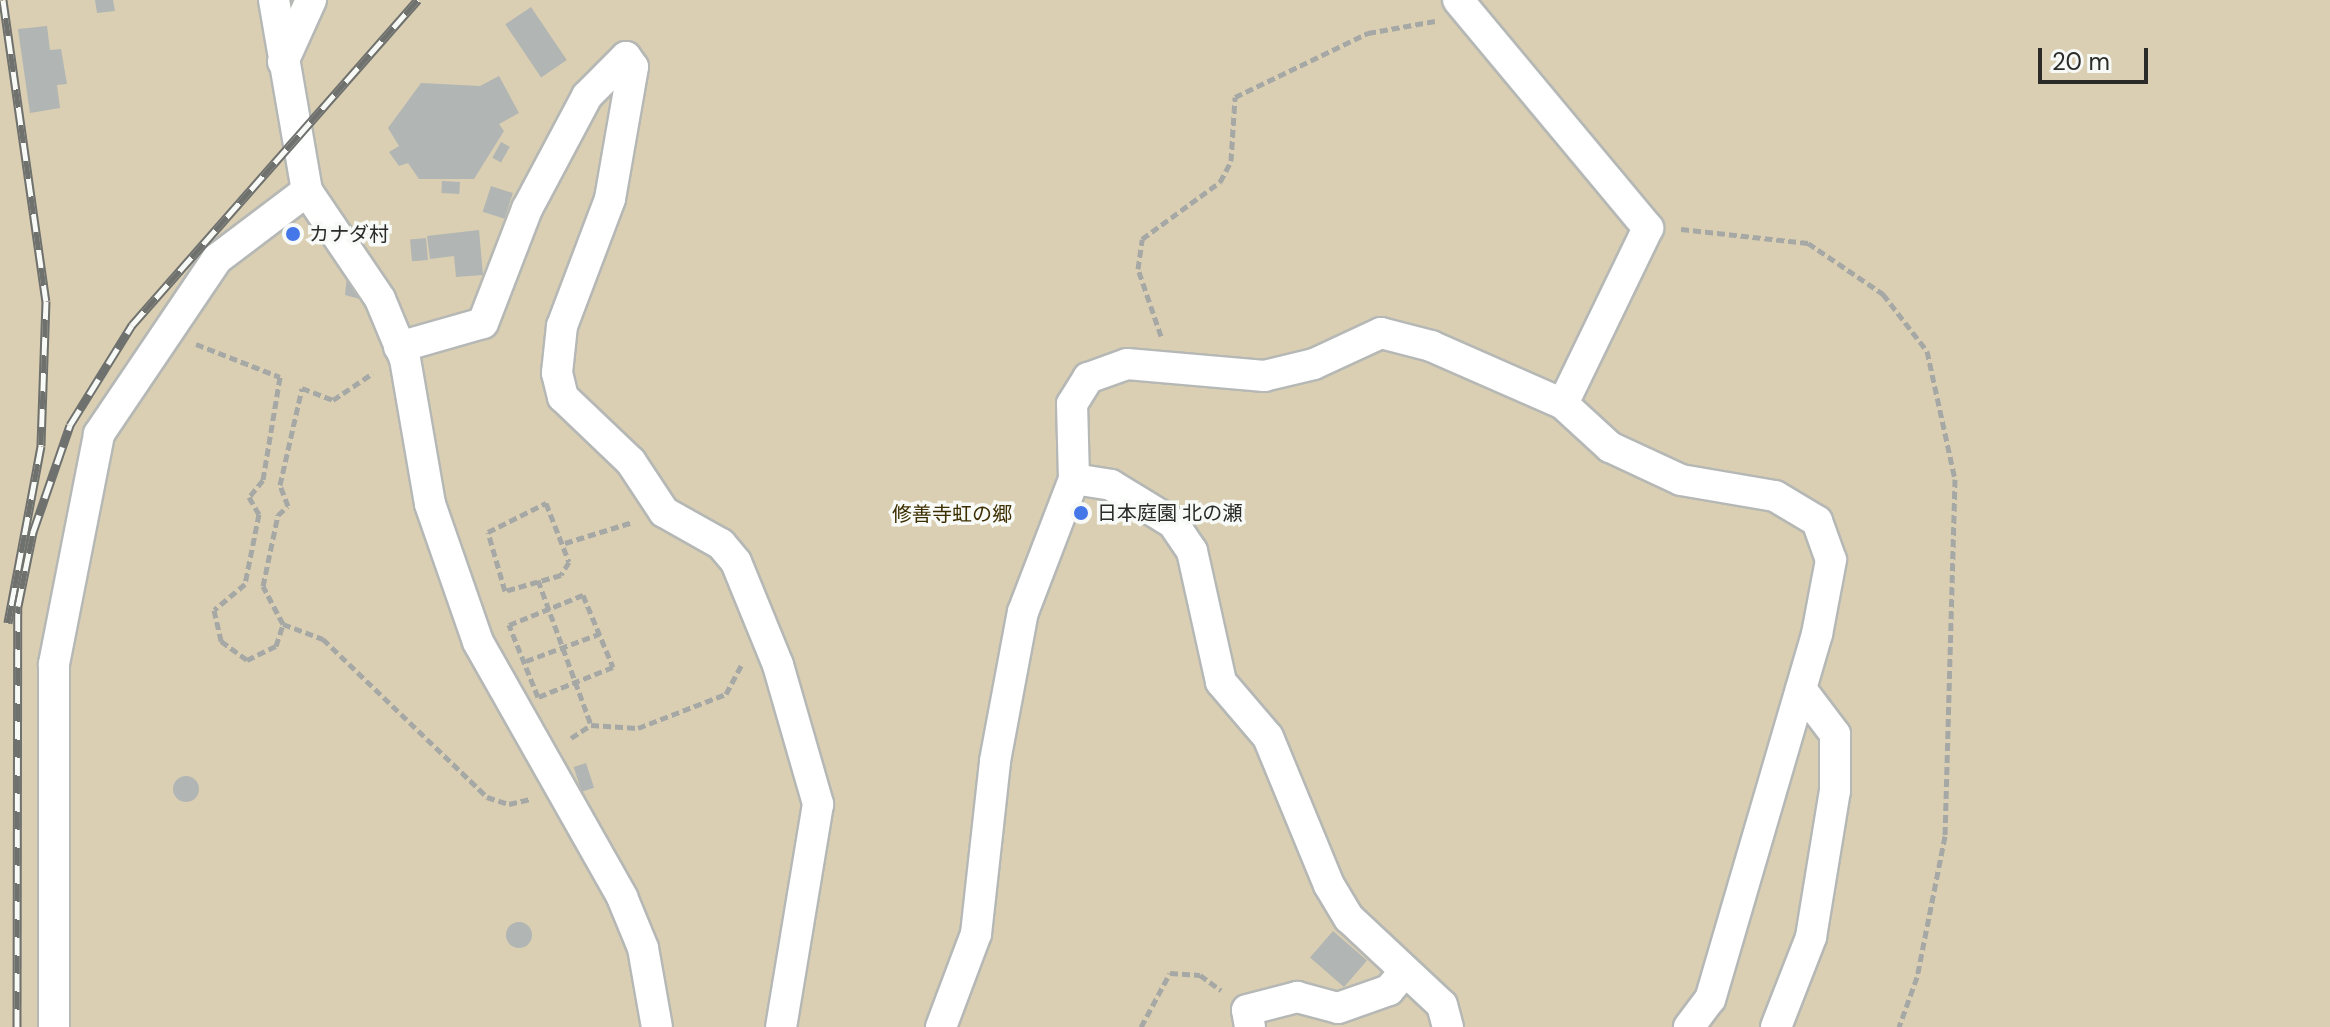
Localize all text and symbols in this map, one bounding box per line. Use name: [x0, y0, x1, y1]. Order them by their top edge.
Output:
scale bar: [2042, 32, 2152, 82]
text: 20 m: [2052, 46, 2110, 77]
place label: カナダ村: [309, 222, 389, 246]
marker: カナダ村: [284, 225, 302, 243]
place label: 日本庭園 北の瀬: [1097, 501, 1242, 525]
park label: 修善寺虹の郷: [892, 502, 1012, 526]
marker: 日本庭園 北の瀬: [1072, 504, 1090, 522]

